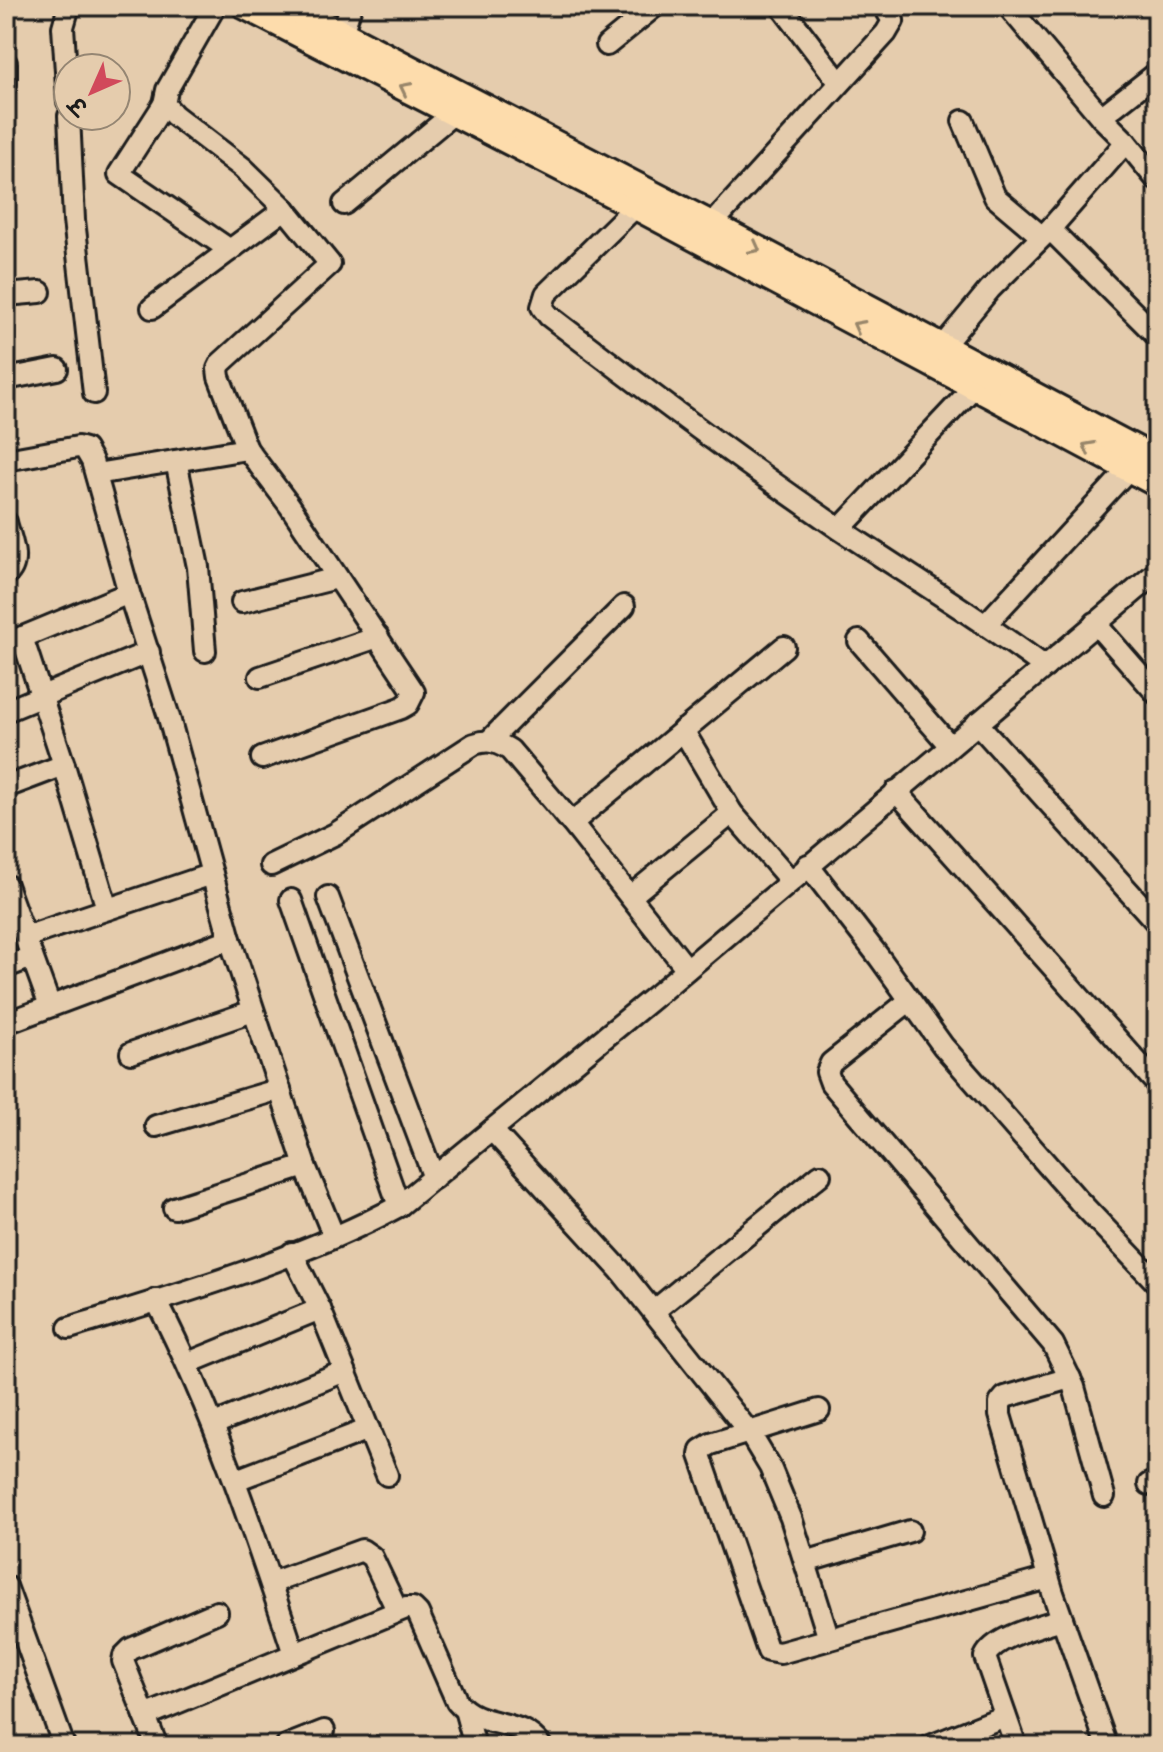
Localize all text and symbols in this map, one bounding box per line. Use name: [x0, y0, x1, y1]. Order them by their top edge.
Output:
north arrow: [52, 52, 132, 132]
one-way arrow: [398, 82, 413, 98]
text: उ: [60, 89, 95, 123]
one-way arrow: [746, 238, 761, 253]
one-way arrow: [852, 320, 866, 335]
one-way arrow: [1082, 441, 1097, 457]

